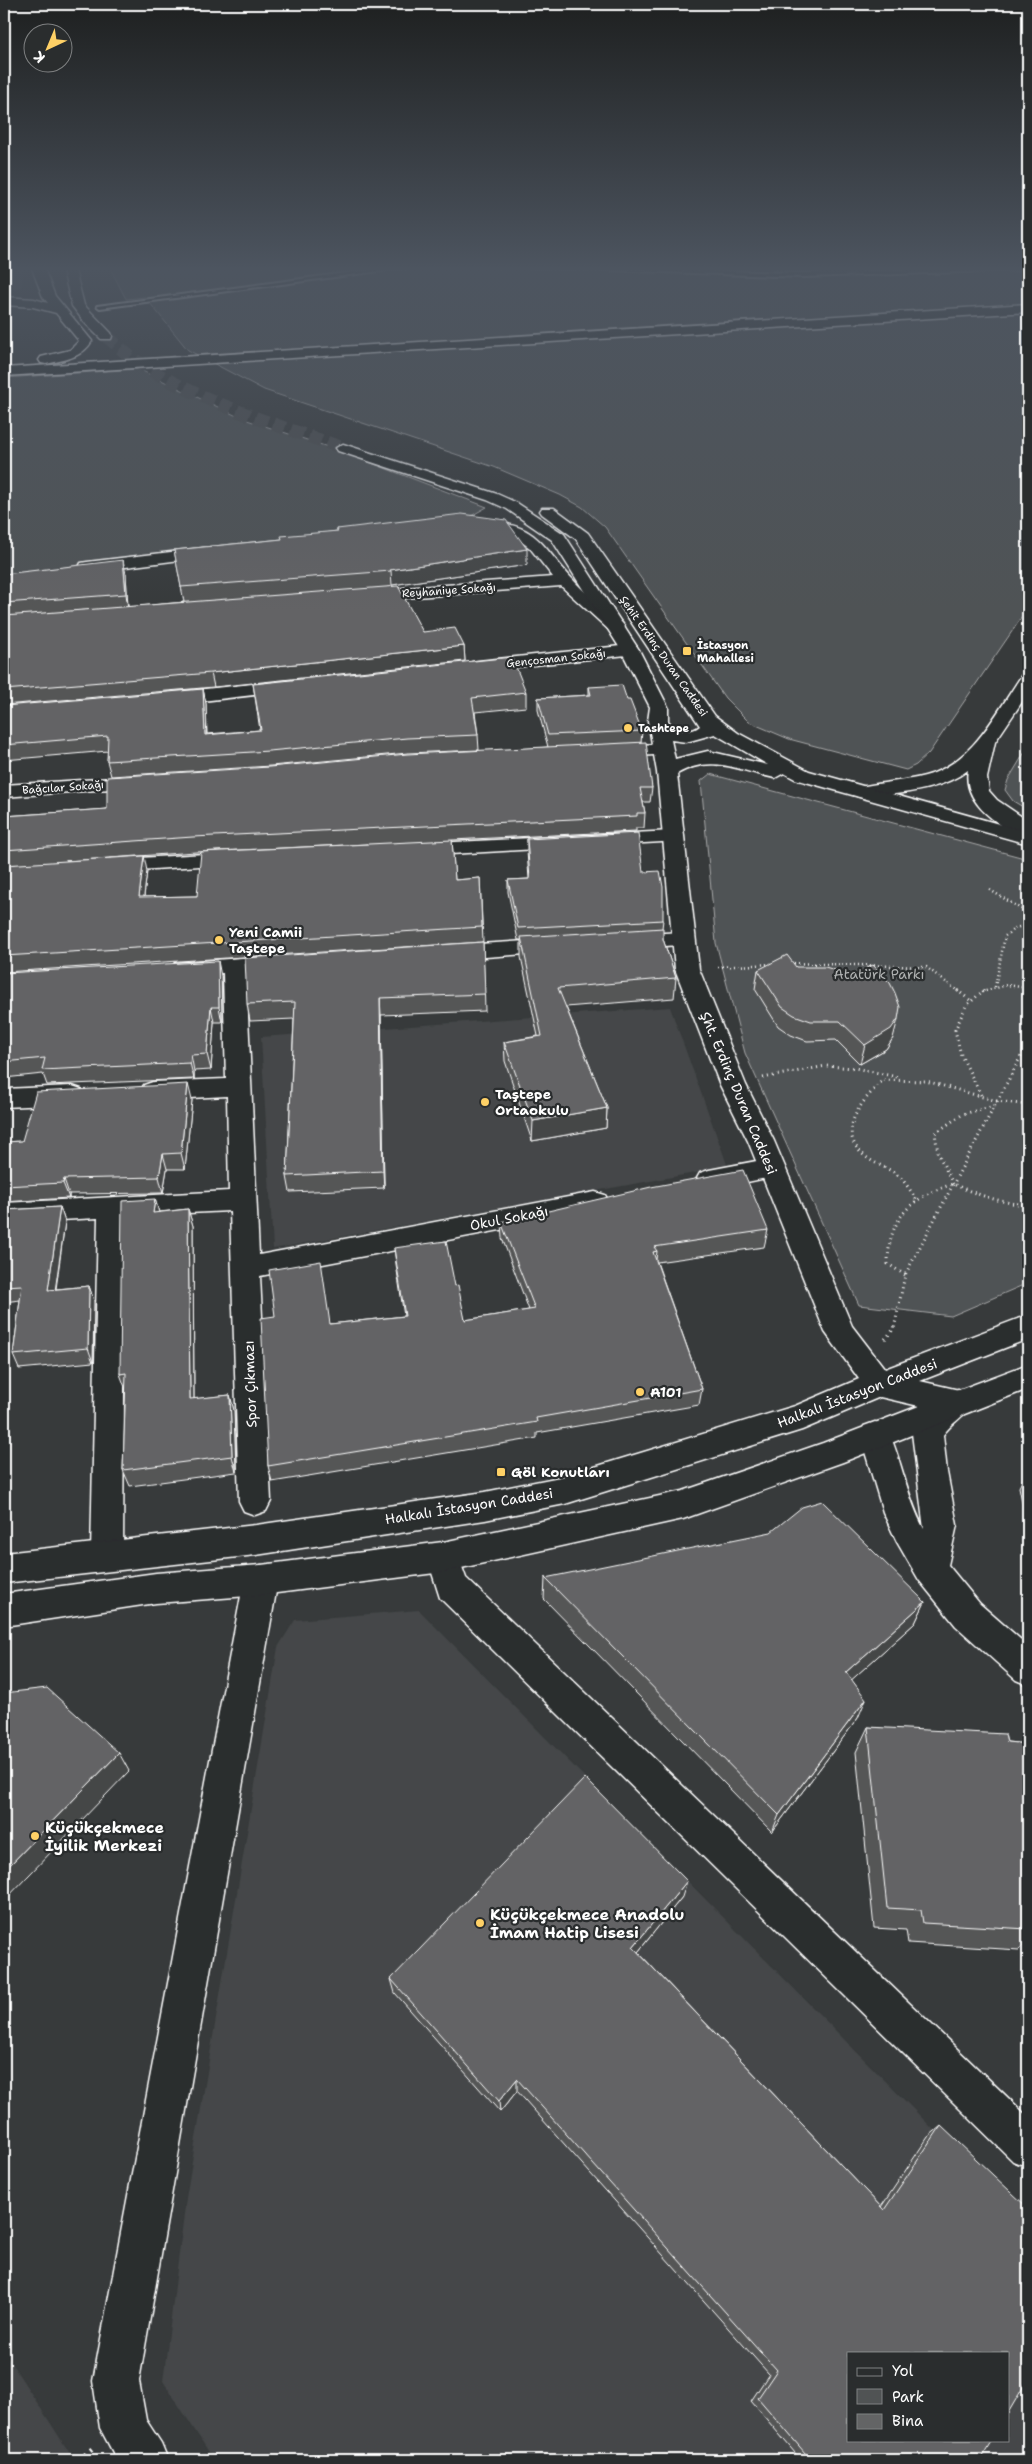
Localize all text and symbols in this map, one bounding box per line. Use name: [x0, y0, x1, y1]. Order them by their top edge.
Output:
north arrow: [22, 22, 72, 72]
text: K: [29, 47, 49, 67]
street label: Reyhaniye Sokağı: [402, 580, 497, 601]
street label: Şehit Erdinç Duran Caddesi: [616, 593, 711, 720]
place label: İstasyon Mahallesi: [697, 637, 754, 666]
marker: İstasyon Mahallesi: [681, 645, 693, 657]
street label: Gençosman Sokağı: [506, 646, 607, 671]
place label: Tashtepe: [638, 721, 690, 736]
marker: Tashtepe: [622, 722, 634, 734]
street label: Bağcılar Sokağı: [22, 777, 104, 798]
place label: Yeni Camii Taştepe: [229, 923, 302, 957]
marker: Yeni Camii Taştepe: [213, 934, 225, 946]
park label: Atatürk Parkı: [834, 965, 924, 983]
street label: Şht. Erdinç Duran Caddesi: [696, 1009, 782, 1177]
place label: Taştepe Ortaokulu: [495, 1085, 569, 1119]
marker: Taştepe Ortaokulu: [479, 1096, 491, 1108]
street label: Okul Sokağı: [468, 1202, 550, 1234]
street label: Spor Çıkmazı: [239, 1340, 261, 1428]
street label: Halkalı İstasyon Caddesi: [774, 1354, 940, 1432]
place label: A101: [650, 1383, 682, 1401]
marker: A101: [634, 1386, 646, 1398]
place label: Göl Konutları: [511, 1463, 610, 1481]
marker: Göl Konutları: [495, 1466, 507, 1478]
street label: Halkalı İstasyon Caddesi: [384, 1484, 554, 1528]
place label: Küçükçekmece İyilik Merkezi: [45, 1817, 164, 1856]
marker: Küçükçekmece İyilik Merkezi: [29, 1830, 41, 1842]
place label: Küçükçekmece Anadolu İmam Hatip Lisesi: [490, 1904, 685, 1943]
marker: Küçükçekmece Anadolu İmam Hatip Lisesi: [474, 1917, 486, 1929]
legend: [847, 2352, 1010, 2442]
text: Yol: [892, 2361, 914, 2381]
text: Park: [892, 2387, 924, 2407]
text: Bina: [892, 2411, 924, 2431]

